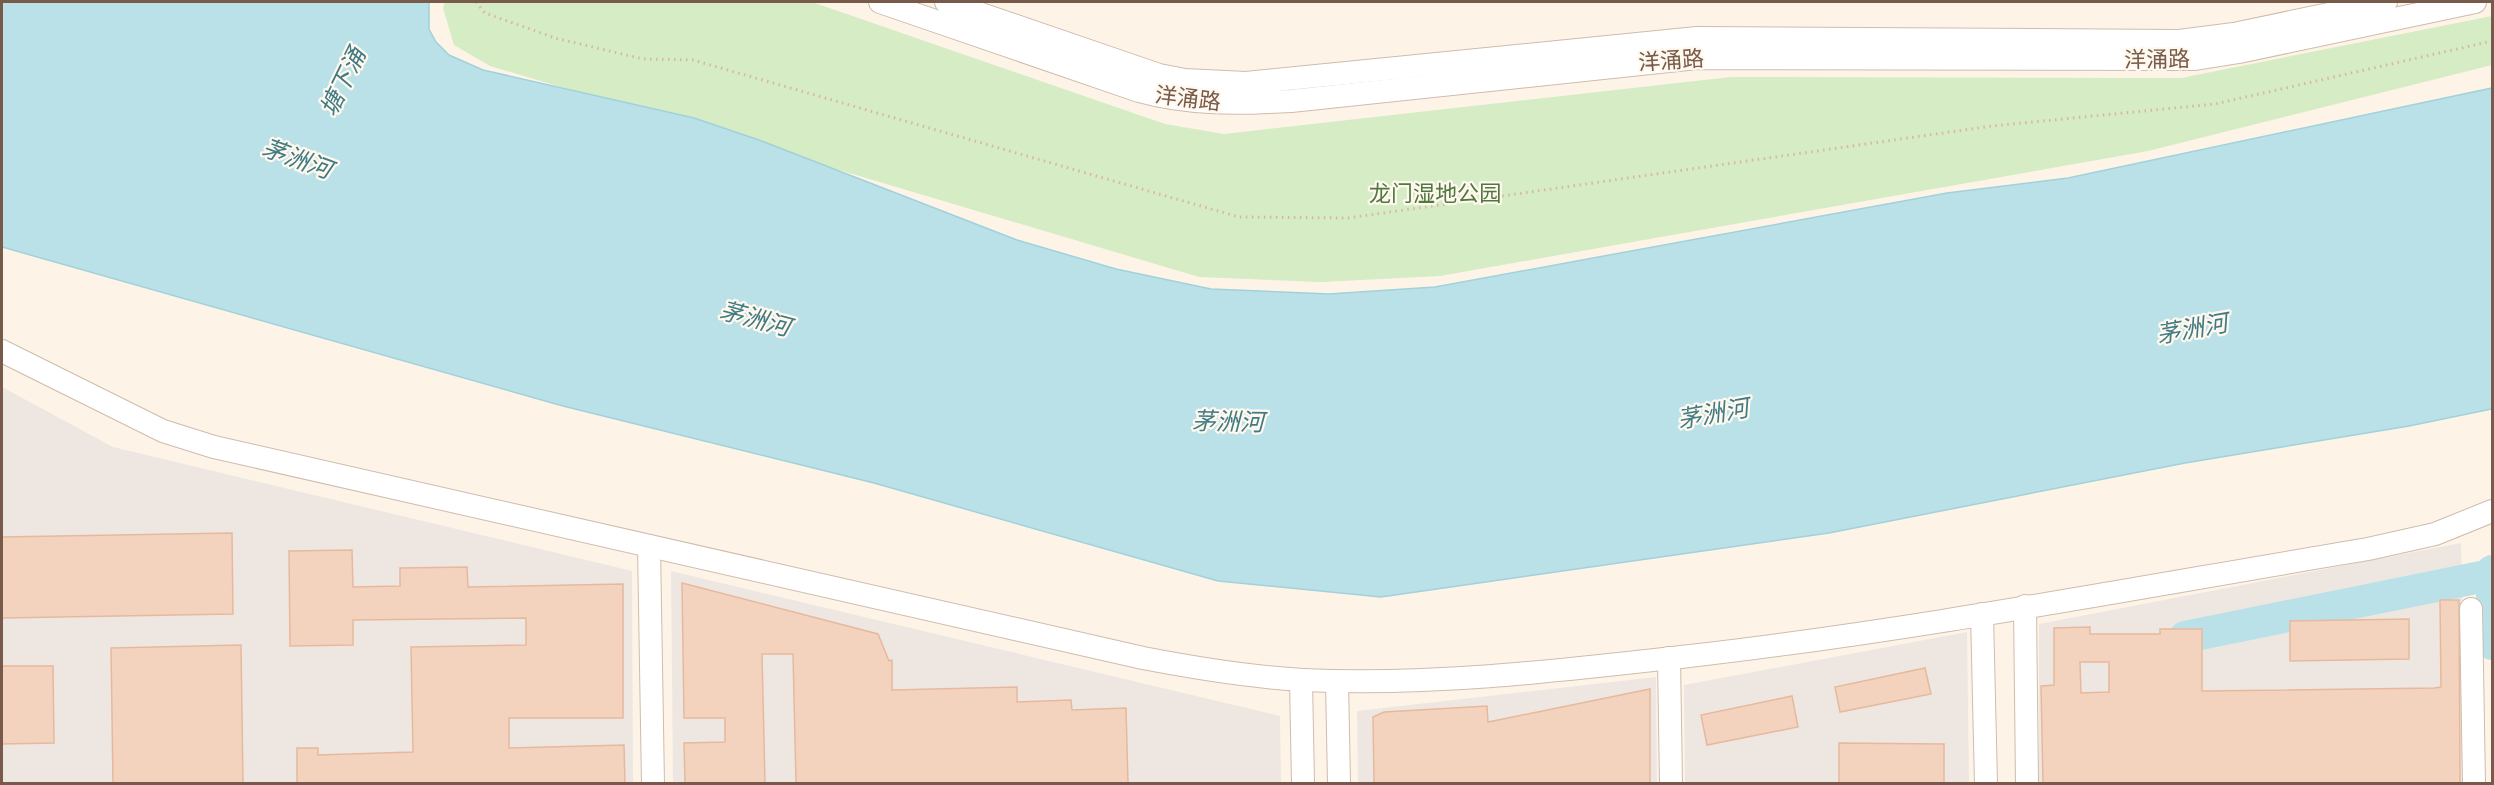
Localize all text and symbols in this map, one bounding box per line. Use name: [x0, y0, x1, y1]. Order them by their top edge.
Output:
water label: 塘下涌: [313, 40, 374, 121]
street label: 洋涌路: [1637, 44, 1705, 76]
street label: 洋涌路: [2124, 44, 2190, 74]
street label: 洋涌路: [1154, 80, 1222, 116]
water label: 茅洲河: [258, 132, 340, 187]
park label: 龙门湿地公园: [1369, 179, 1501, 207]
water label: 茅洲河: [716, 294, 798, 344]
water label: 茅洲河: [2154, 306, 2234, 350]
water label: 茅洲河: [1675, 391, 1755, 435]
water label: 茅洲河: [1192, 405, 1268, 438]

